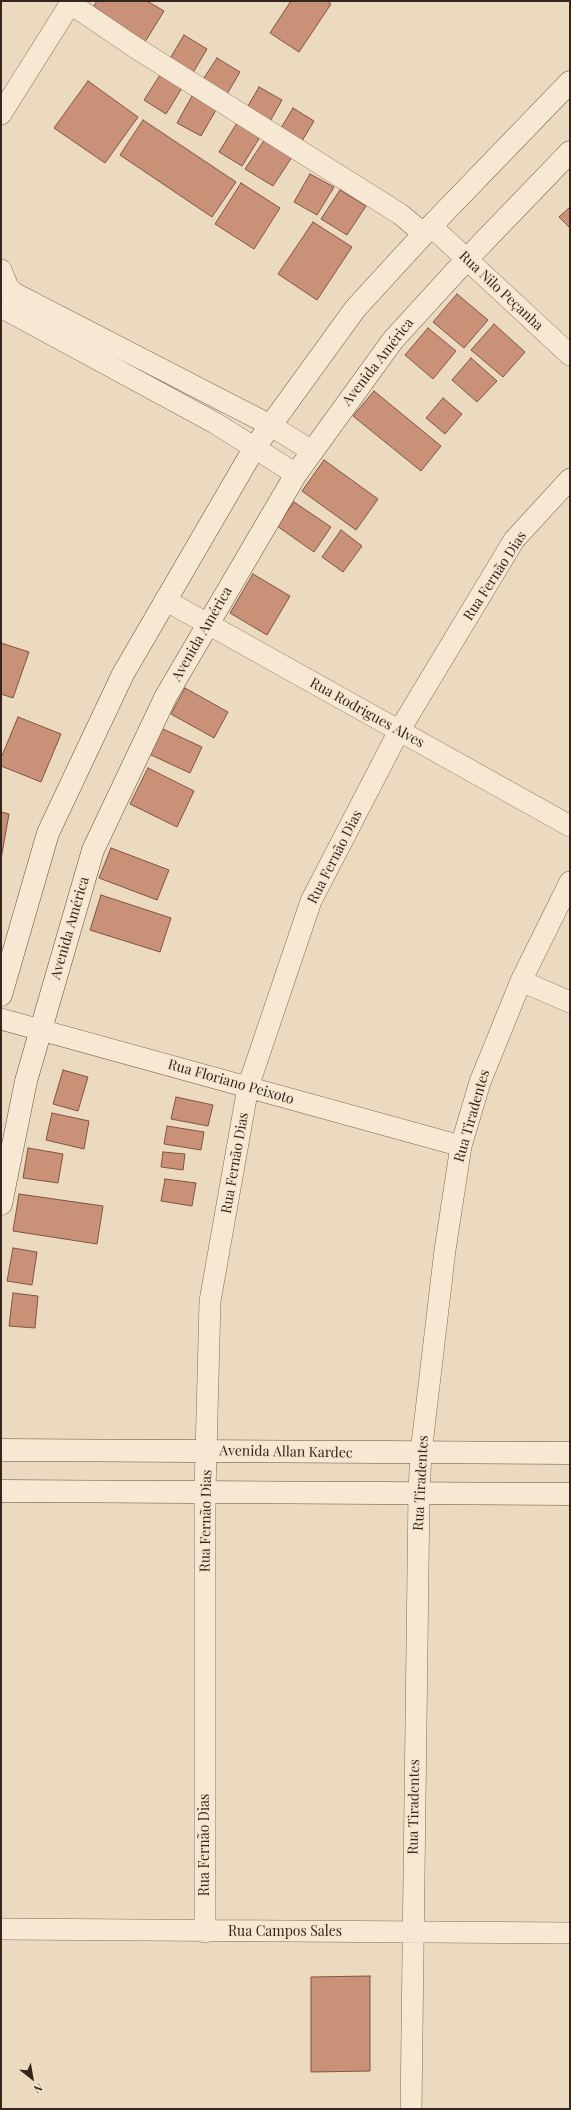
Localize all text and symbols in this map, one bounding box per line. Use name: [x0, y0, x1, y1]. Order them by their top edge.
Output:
street label: Rua Nilo Peçanha: [455, 248, 547, 334]
street label: Avenida América: [339, 315, 417, 409]
street label: Rua Fernão Dias: [460, 528, 530, 624]
street label: Avenida América: [168, 584, 236, 684]
street label: Rua Rodrigues Alves: [307, 675, 427, 751]
street label: Rua Fernão Dias: [304, 808, 366, 906]
street label: Avenida América: [47, 875, 93, 981]
street label: Rua Floriano Peixoto: [166, 1056, 296, 1108]
street label: Rua Tiradentes: [451, 1068, 493, 1164]
street label: Rua Fernão Dias: [218, 1111, 252, 1215]
street label: Rua Tiradentes: [410, 1435, 432, 1531]
street label: Avenida Allan Kardec: [219, 1442, 353, 1462]
street label: Rua Fernão Dias: [197, 1470, 215, 1572]
street label: Rua Tiradentes: [405, 1759, 423, 1855]
street label: Rua Fernão Dias: [197, 1794, 213, 1896]
street label: Rua Campos Sales: [228, 1924, 342, 1940]
north arrow: [12, 2058, 52, 2098]
text: N: [31, 2080, 46, 2097]

